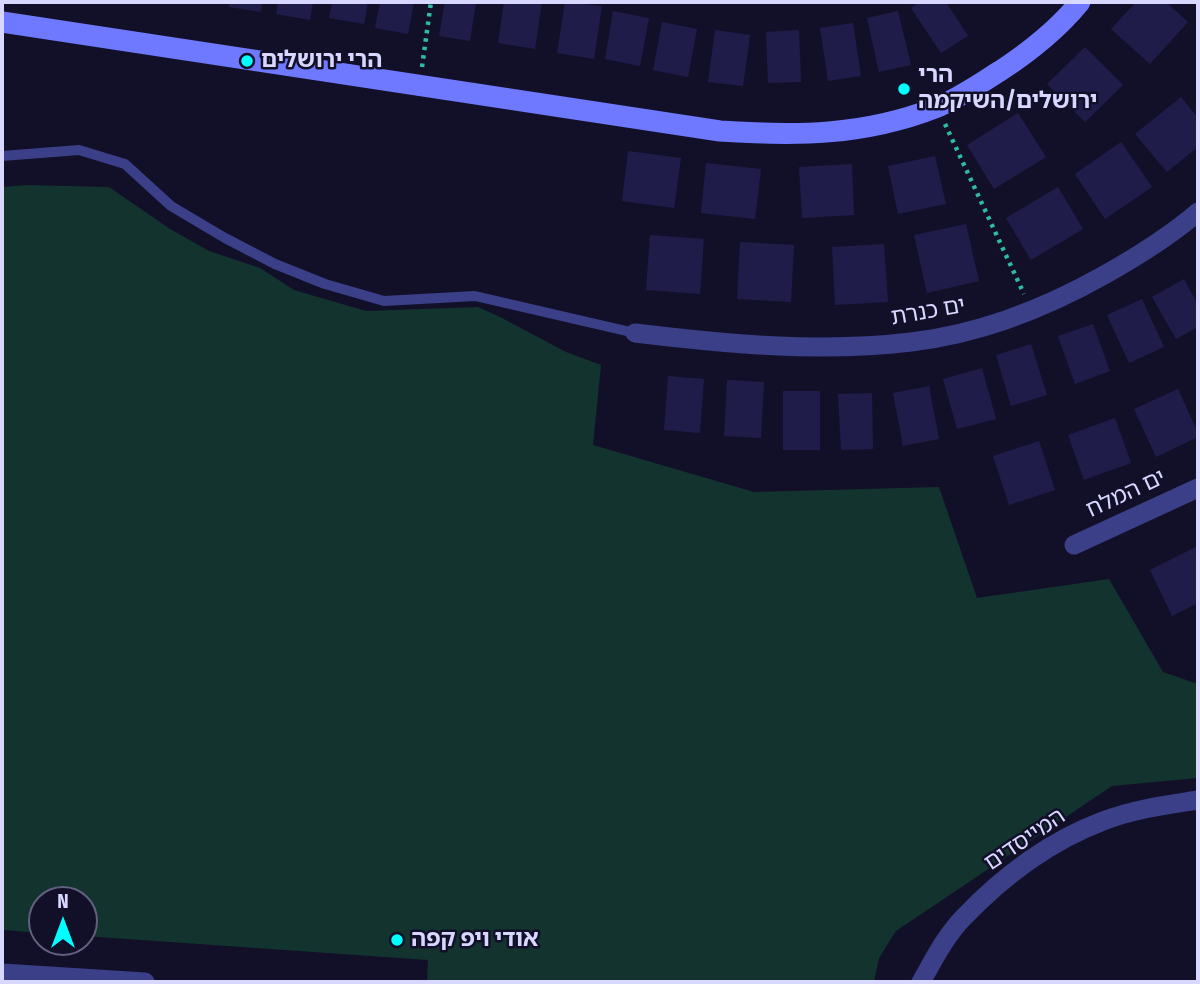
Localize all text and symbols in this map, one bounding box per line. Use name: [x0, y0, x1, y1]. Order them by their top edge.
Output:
place label: הרי ירושלים: [261, 47, 382, 75]
marker: הרי ירושלים: [239, 53, 255, 69]
place label: הרי ירושלים/השיקמה: [918, 62, 1097, 116]
marker: הרי ירושלים/השיקמה: [896, 81, 912, 97]
street label: ים כנרת: [889, 292, 967, 332]
street label: ים המלח: [1082, 464, 1170, 524]
street label: המייסדים: [979, 803, 1071, 877]
north arrow: [28, 886, 98, 956]
text: N: [57, 890, 69, 913]
place label: אודי ויפ קפה: [411, 926, 539, 954]
marker: אודי ויפ קפה: [389, 932, 405, 948]

